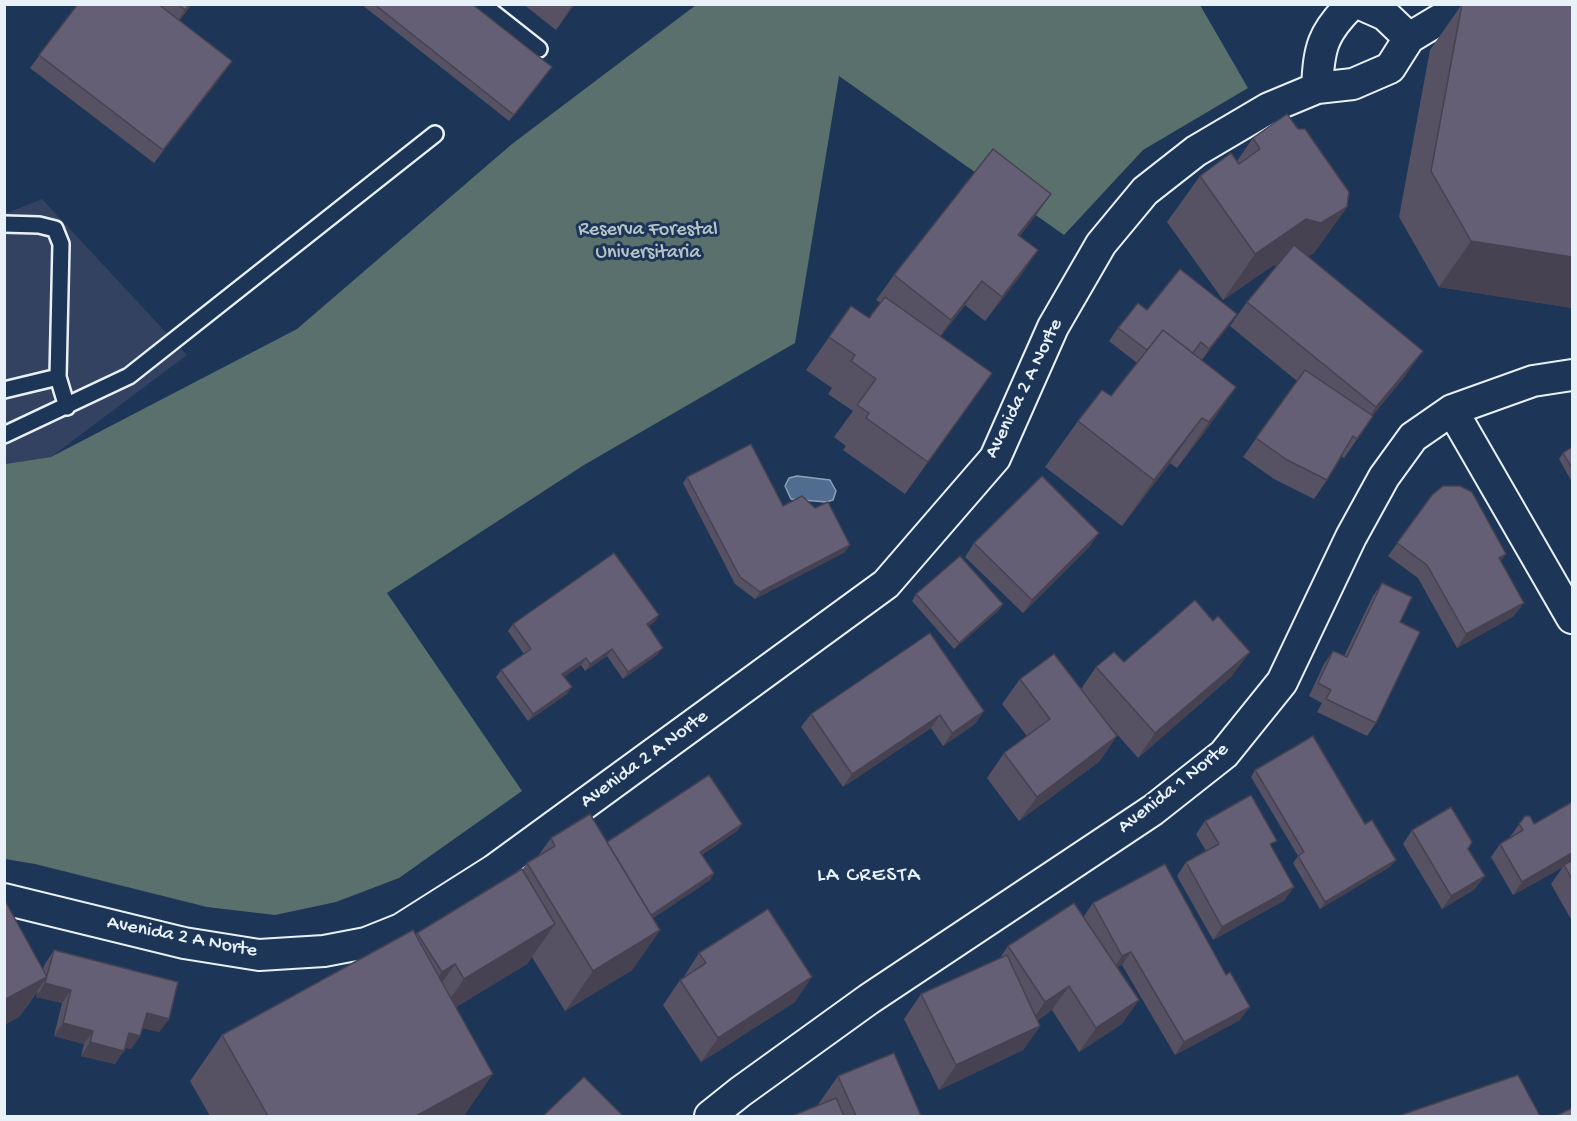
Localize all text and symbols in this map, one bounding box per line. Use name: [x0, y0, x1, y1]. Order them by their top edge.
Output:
park label: Reserva Forestal Universitaria: [578, 219, 718, 266]
street label: Avenida 2 A Norte: [981, 315, 1069, 463]
street label: Avenida 2 A Norte: [576, 705, 714, 815]
street label: Avenida 1 Norte: [1114, 738, 1234, 840]
district label: LA CRESTA: [817, 864, 921, 890]
street label: Avenida 2 A Norte: [105, 912, 259, 964]

